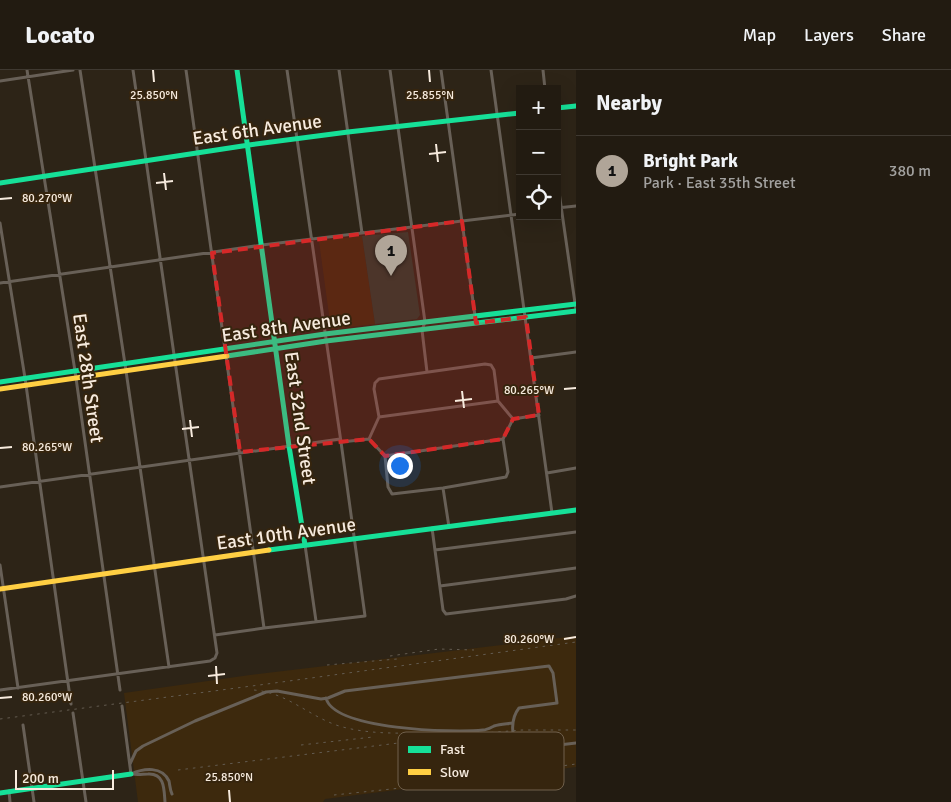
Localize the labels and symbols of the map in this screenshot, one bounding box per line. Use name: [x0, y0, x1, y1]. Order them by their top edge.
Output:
text: 25.850°N: [130, 88, 178, 103]
text: 25.855°N: [406, 88, 454, 103]
street label: East 6th Avenue: [191, 109, 323, 151]
text: 80.270°W: [22, 191, 72, 206]
pin: 1: [375, 235, 407, 276]
street label: East 8th Avenue: [220, 306, 352, 348]
street label: East 28th Street: [67, 312, 109, 445]
street label: East 32nd Street: [279, 350, 321, 487]
text: 80.265°W: [504, 383, 554, 398]
text: 80.265°W: [22, 440, 72, 455]
your location: [387, 453, 413, 479]
street label: East 10th Avenue: [215, 512, 357, 556]
text: 80.260°W: [504, 632, 554, 647]
text: 80.260°W: [22, 690, 72, 705]
legend: [398, 732, 564, 790]
text: Fast: [440, 741, 465, 758]
text: Slow: [440, 764, 469, 781]
scale bar: [15, 767, 114, 790]
text: 25.850°N: [205, 770, 253, 785]

